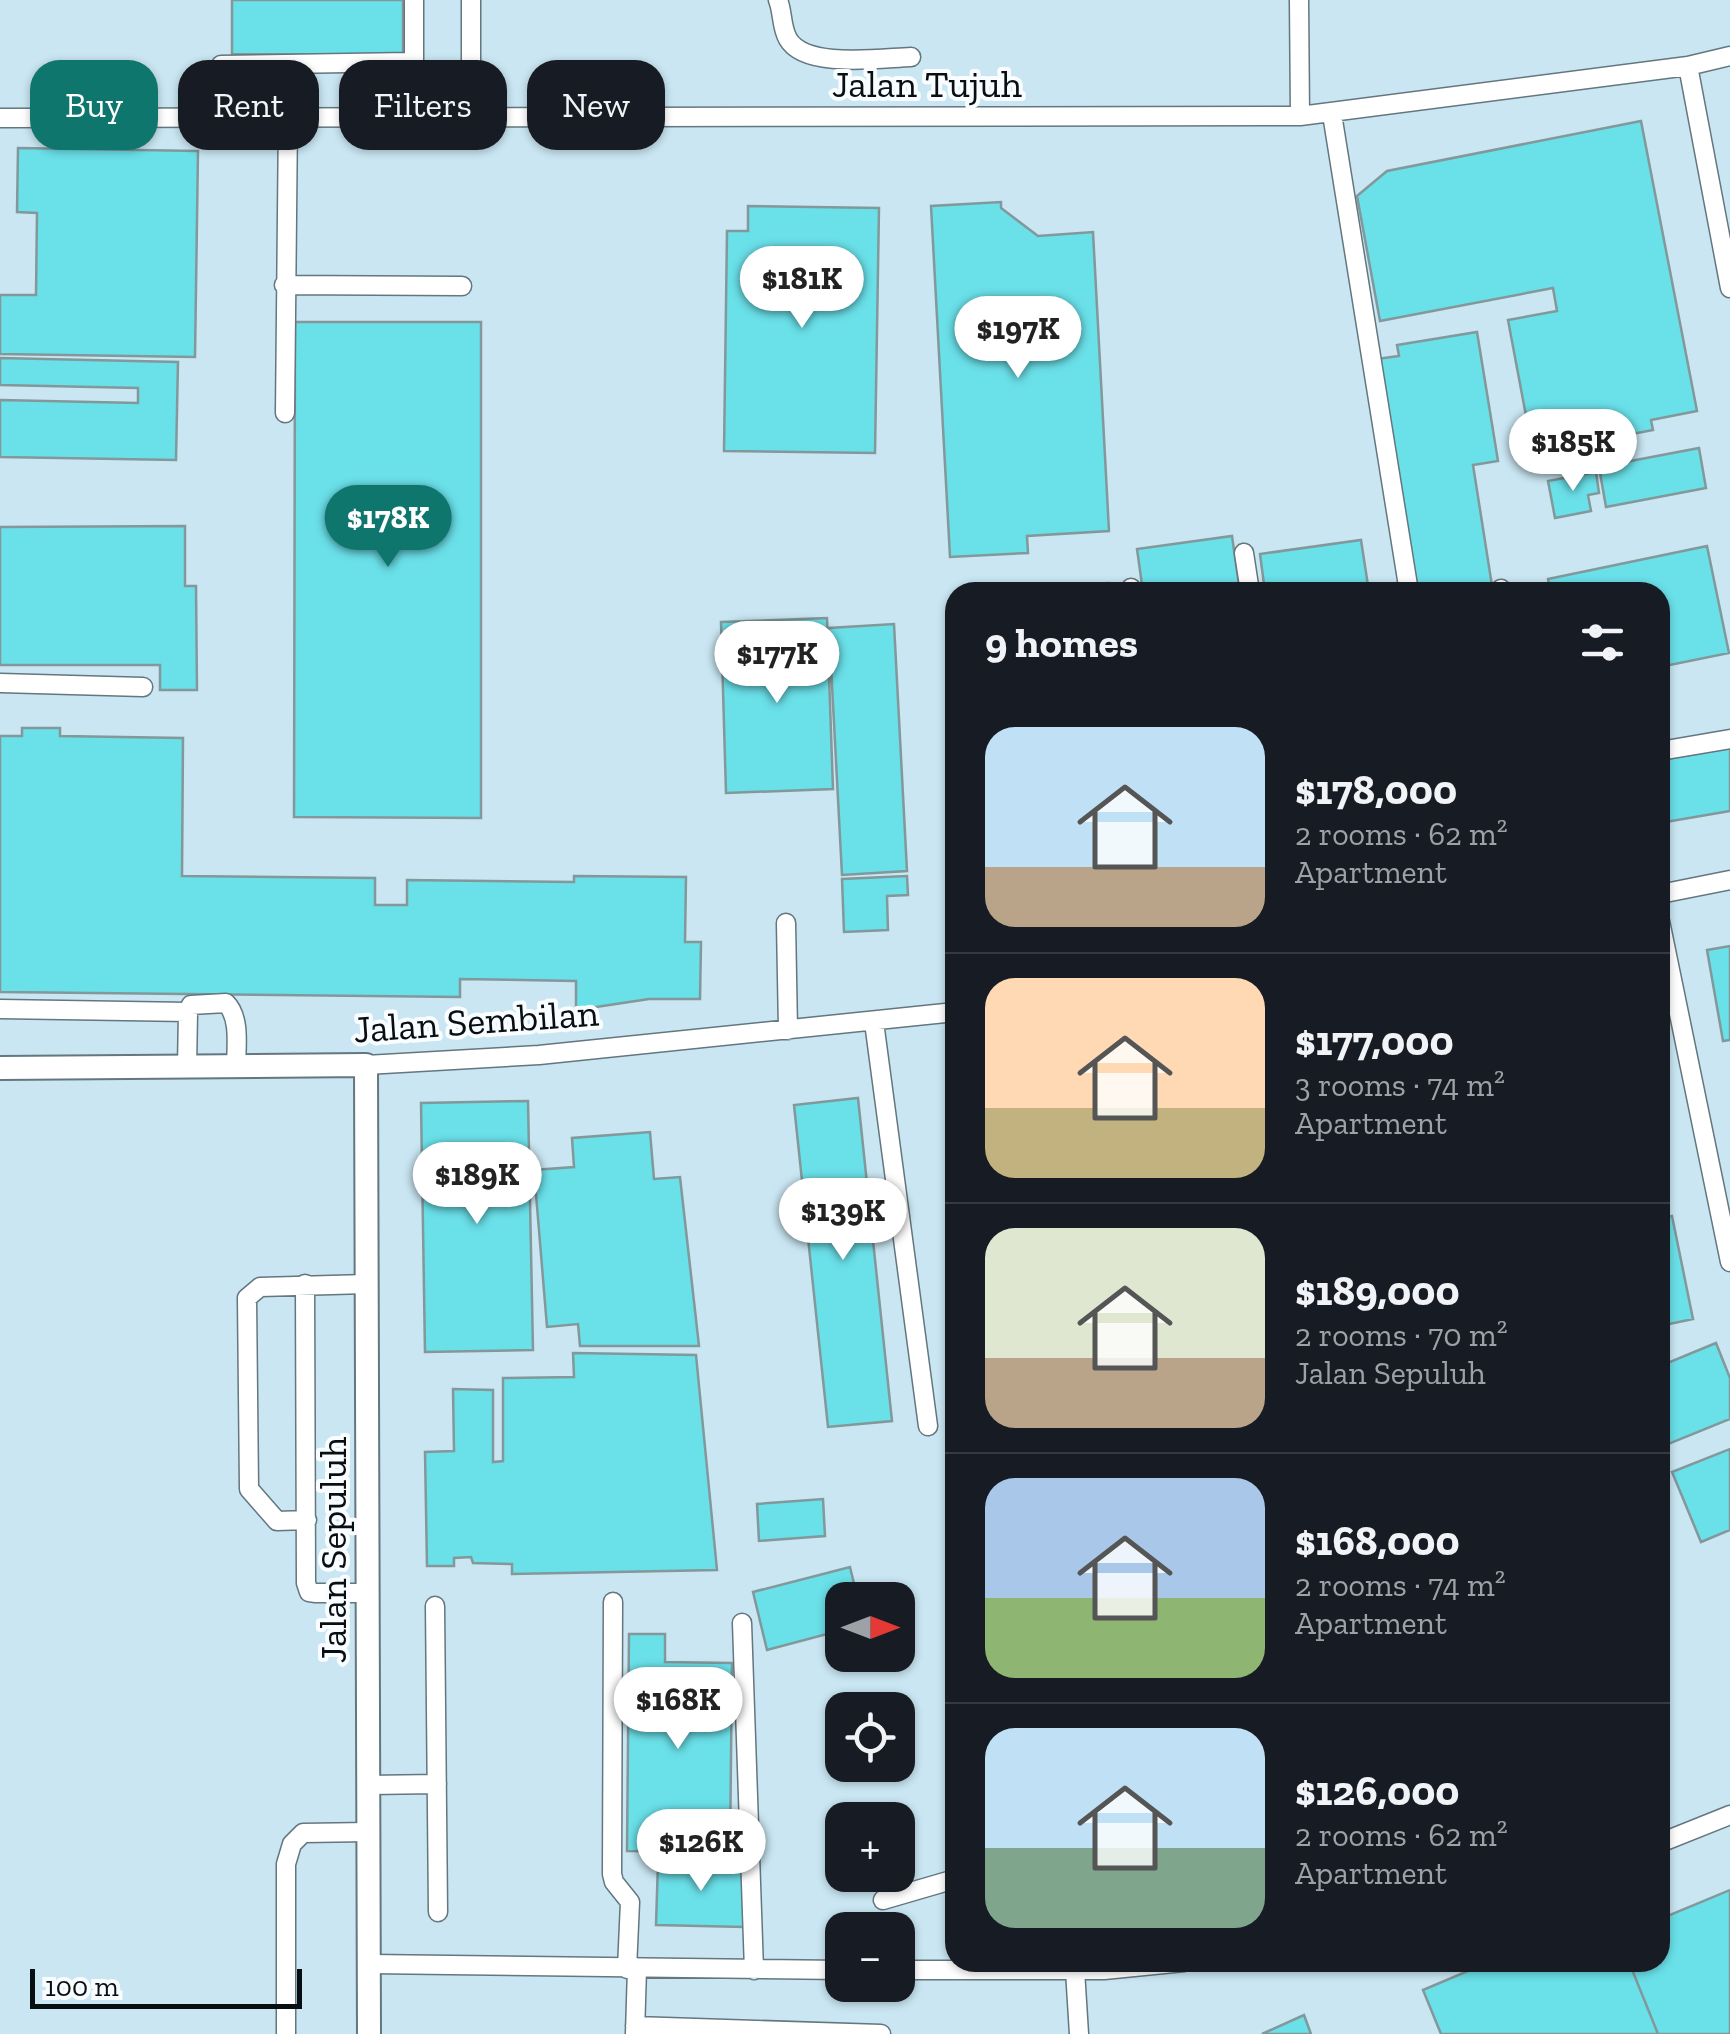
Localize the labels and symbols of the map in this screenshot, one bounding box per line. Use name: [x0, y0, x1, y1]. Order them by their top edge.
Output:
street label: Jalan Tujuh: [832, 61, 1022, 107]
pin: $181K: [732, 246, 872, 331]
pin: $197K: [948, 296, 1088, 381]
pin: $185K: [1503, 409, 1643, 494]
pin: $178K: [318, 485, 458, 570]
pin: $177K: [707, 621, 847, 706]
street label: Jalan Sembilan: [352, 989, 600, 1053]
pin: $189K: [407, 1142, 547, 1227]
pin: $139K: [773, 1178, 913, 1263]
street label: Jalan Sepuluh: [310, 1437, 356, 1663]
north arrow: [825, 1582, 915, 1672]
pin: $168K: [608, 1667, 748, 1752]
pin: $126K: [631, 1809, 771, 1894]
scale bar: [30, 1964, 302, 2008]

